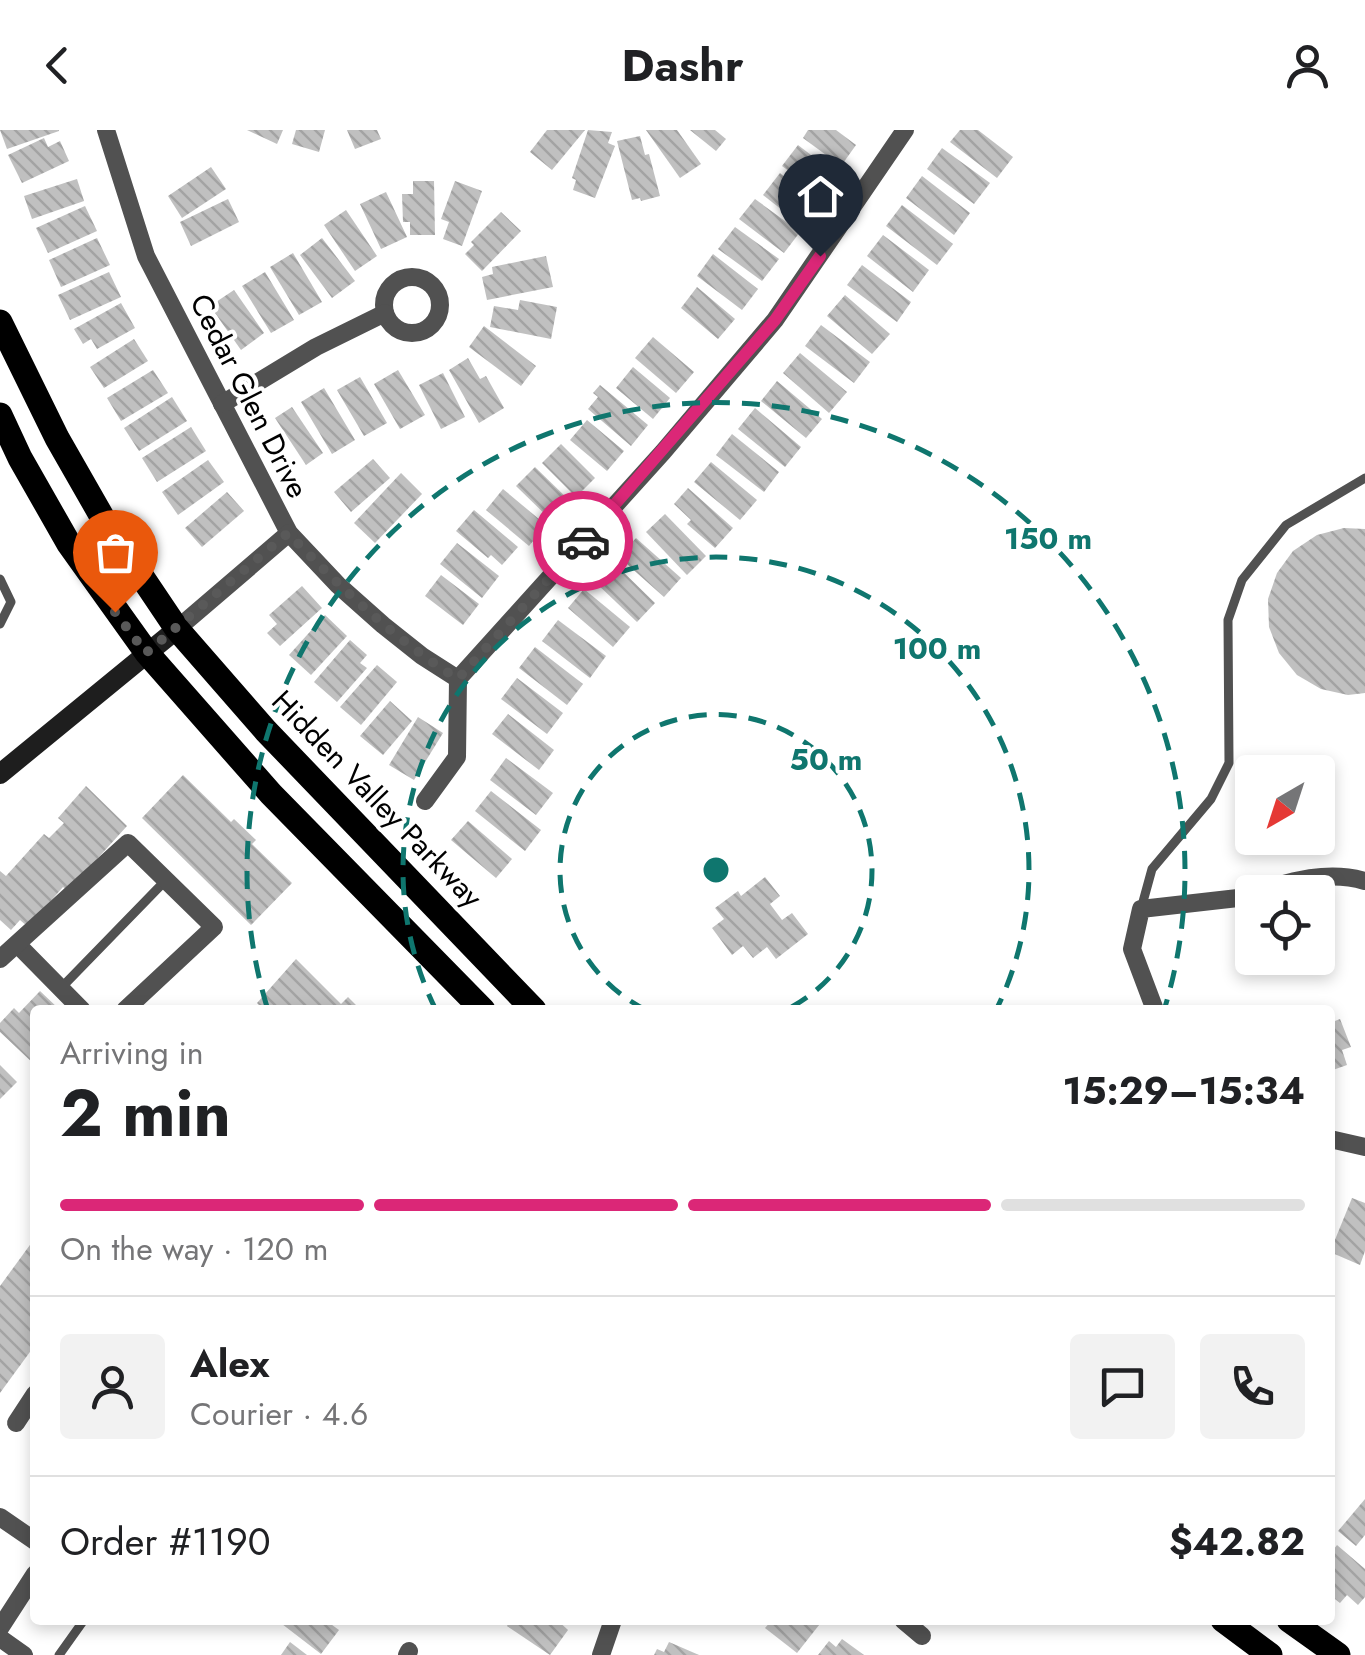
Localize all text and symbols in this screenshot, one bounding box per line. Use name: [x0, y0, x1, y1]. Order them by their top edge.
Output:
text: Dashr: [622, 33, 743, 98]
icon: back: [30, 38, 85, 93]
icon: person: [1280, 38, 1335, 93]
pin: [778, 154, 863, 257]
icon: home: [793, 169, 848, 224]
street label: Cedar Glen Drive: [179, 286, 319, 505]
courier: [533, 491, 633, 591]
pin: [73, 510, 158, 613]
icon: car: [556, 514, 611, 569]
text: 150 m: [1004, 517, 1092, 560]
icon: bag: [88, 525, 143, 580]
text: 100 m: [893, 627, 981, 670]
street label: Hidden Valley Parkway: [262, 680, 493, 918]
text: 50 m: [790, 738, 862, 781]
north arrow: [1235, 755, 1335, 855]
map controls: [1235, 755, 1335, 975]
centre of rings: [698, 852, 734, 888]
button: locate: [1235, 875, 1335, 975]
text: Arriving in: [60, 1030, 204, 1076]
text: 15:29–15:34: [1063, 1063, 1305, 1118]
text: 2 min: [60, 1066, 231, 1160]
text: On the way · 120 m: [60, 1226, 328, 1272]
button: person: [60, 1334, 165, 1439]
button: chat: [1070, 1334, 1175, 1439]
button: phone: [1200, 1334, 1305, 1439]
text: Alex: [190, 1336, 270, 1391]
text: Courier · 4.6: [190, 1391, 368, 1437]
text: Order #1190: [60, 1514, 271, 1569]
text: $42.82: [1169, 1514, 1305, 1569]

